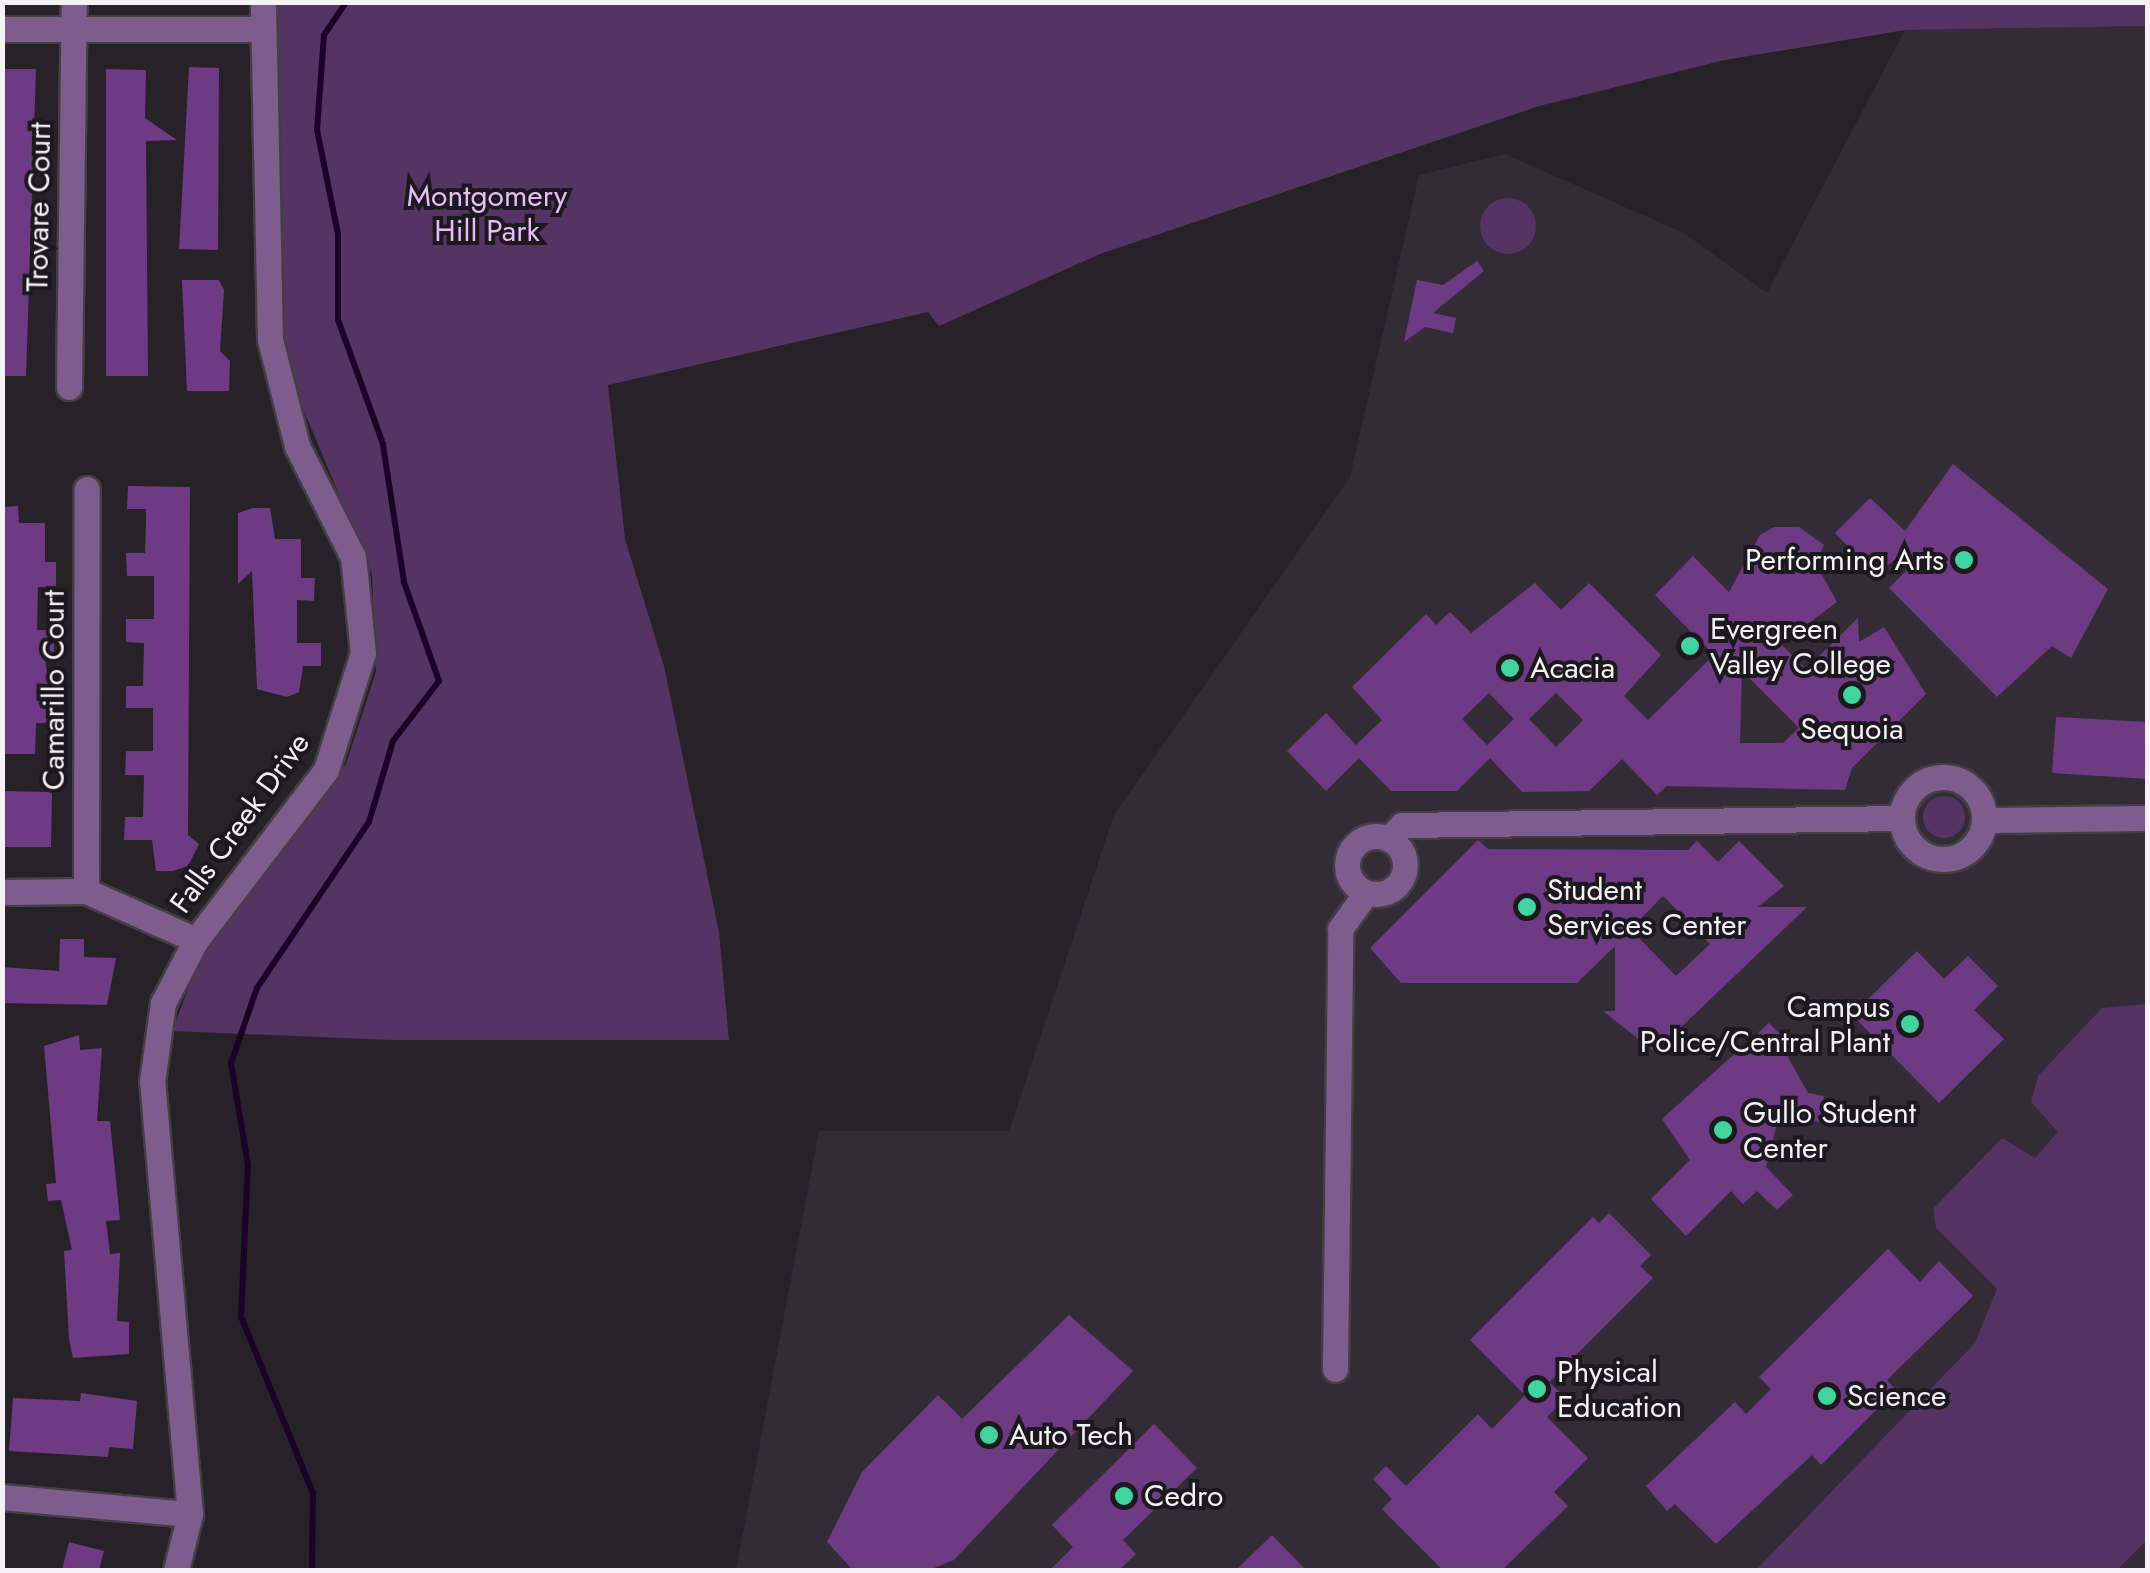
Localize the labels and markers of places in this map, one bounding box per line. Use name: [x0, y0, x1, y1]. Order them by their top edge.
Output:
place label: Performing Arts: [1745, 542, 1944, 578]
marker: Performing Arts: [1953, 549, 1975, 571]
place label: Evergreen Valley College: [1710, 611, 1891, 682]
marker: Evergreen Valley College: [1679, 635, 1701, 657]
place label: Acacia: [1530, 650, 1615, 686]
marker: Acacia: [1499, 657, 1521, 679]
marker: Sequoia: [1841, 684, 1863, 706]
place label: Sequoia: [1800, 711, 1904, 747]
place label: Student Services Center: [1547, 872, 1747, 942]
marker: Student Services Center: [1516, 896, 1538, 918]
place label: Campus Police/Central Plant: [1640, 989, 1890, 1060]
marker: Campus Police/Central Plant: [1899, 1013, 1921, 1035]
place label: Gullo Student Center: [1743, 1095, 1916, 1166]
marker: Gullo Student Center: [1712, 1119, 1734, 1141]
place label: Physical Education: [1557, 1354, 1682, 1424]
marker: Physical Education: [1526, 1378, 1548, 1400]
place label: Science: [1847, 1378, 1947, 1414]
marker: Science: [1816, 1385, 1838, 1407]
place label: Auto Tech: [1009, 1417, 1133, 1453]
marker: Auto Tech: [978, 1424, 1000, 1446]
place label: Cedro: [1144, 1478, 1223, 1514]
marker: Cedro: [1113, 1485, 1135, 1507]

